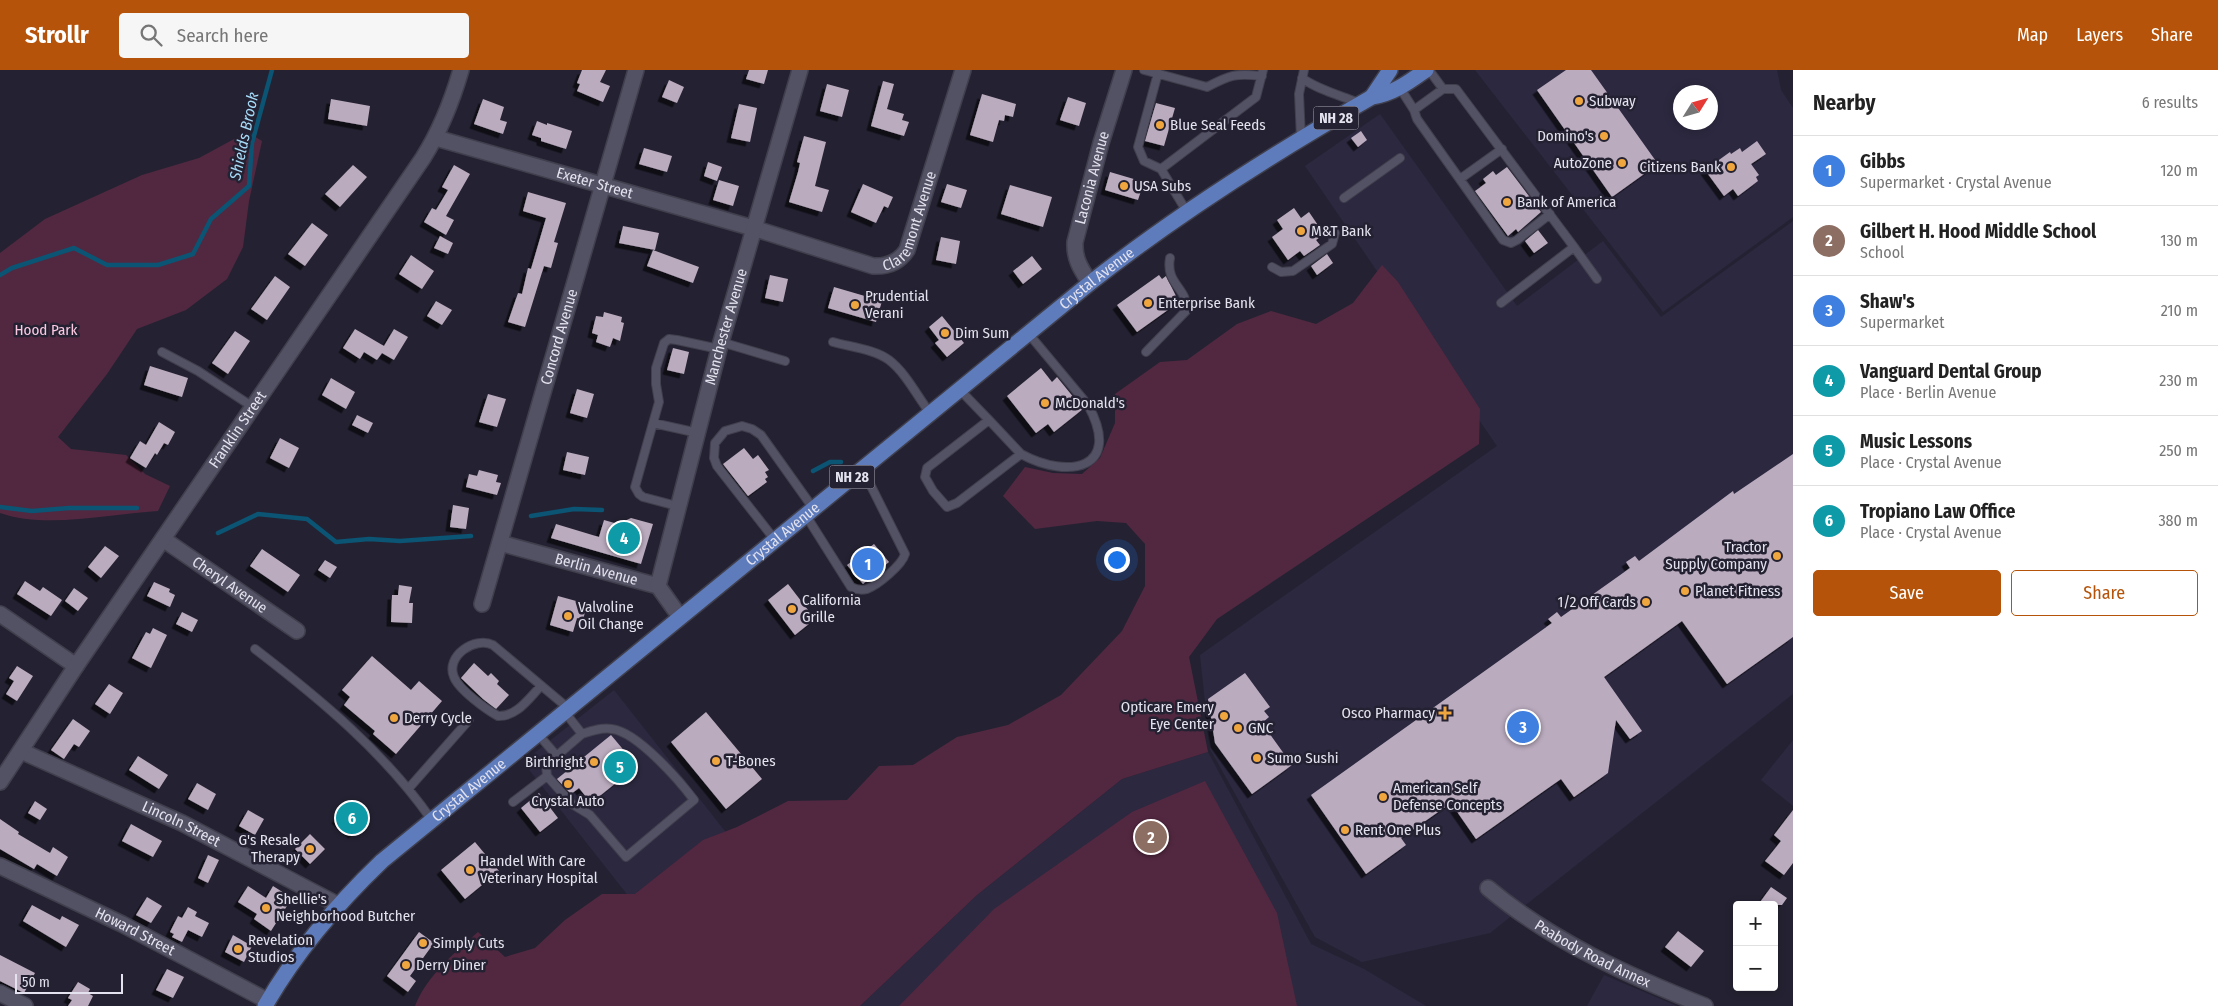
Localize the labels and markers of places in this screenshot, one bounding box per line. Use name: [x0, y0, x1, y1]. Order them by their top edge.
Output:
place label: Subway: [1589, 92, 1636, 110]
marker: Subway: [1573, 95, 1585, 107]
place label: Blue Seal Feeds: [1170, 116, 1266, 134]
marker: Blue Seal Feeds: [1154, 119, 1166, 131]
place label: Domino's: [1537, 127, 1594, 145]
marker: Domino's: [1598, 130, 1610, 142]
place label: AutoZone: [1554, 154, 1612, 172]
marker: AutoZone: [1616, 157, 1628, 169]
place label: Citizens Bank: [1639, 158, 1721, 176]
marker: Citizens Bank: [1725, 161, 1737, 173]
place label: USA Subs: [1134, 177, 1191, 195]
marker: USA Subs: [1118, 180, 1130, 192]
place label: Bank of America: [1517, 193, 1616, 211]
marker: Bank of America: [1501, 196, 1513, 208]
place label: M&T Bank: [1311, 222, 1371, 240]
marker: M&T Bank: [1295, 225, 1307, 237]
place label: Prudential Verani: [865, 287, 929, 322]
place label: Enterprise Bank: [1158, 294, 1255, 312]
marker: Enterprise Bank: [1142, 297, 1154, 309]
marker: Prudential Verani: [849, 299, 861, 311]
place label: Dim Sum: [955, 324, 1009, 342]
marker: Dim Sum: [939, 327, 951, 339]
place label: McDonald's: [1055, 394, 1125, 412]
marker: McDonald's: [1039, 397, 1051, 409]
pin: 4: [608, 519, 640, 557]
place label: Tractor Supply Company: [1665, 538, 1768, 573]
pin: 1: [852, 545, 884, 583]
marker: Tractor Supply Company: [1771, 550, 1783, 562]
place label: Planet Fitness: [1695, 582, 1780, 600]
marker: Planet Fitness: [1679, 585, 1691, 597]
place label: California Grille: [802, 591, 861, 626]
place label: 1/2 Off Cards: [1557, 593, 1636, 611]
marker: 1/2 Off Cards: [1640, 596, 1652, 608]
place label: Valvoline Oil Change: [578, 598, 644, 633]
marker: California Grille: [786, 603, 798, 615]
marker: Valvoline Oil Change: [562, 610, 574, 622]
place label: Opticare Emery Eye Center: [1121, 698, 1215, 733]
place label: Osco Pharmacy: [1342, 704, 1435, 722]
marker: Osco Pharmacy: [1439, 707, 1451, 719]
pin: 3: [1507, 708, 1539, 746]
place label: Derry Cycle: [404, 709, 472, 727]
marker: Opticare Emery Eye Center: [1218, 710, 1230, 722]
marker: Derry Cycle: [388, 712, 400, 724]
place label: GNC: [1248, 719, 1274, 737]
marker: GNC: [1232, 722, 1244, 734]
pin: 5: [604, 748, 636, 786]
place label: Sumo Sushi: [1267, 749, 1339, 767]
place label: T-Bones: [726, 752, 776, 770]
marker: Sumo Sushi: [1251, 752, 1263, 764]
place label: Birthright: [525, 753, 584, 771]
marker: T-Bones: [710, 755, 722, 767]
marker: Birthright: [588, 756, 600, 768]
marker: Crystal Auto: [562, 778, 574, 790]
place label: American Self Defense Concepts: [1393, 779, 1502, 814]
marker: American Self Defense Concepts: [1377, 791, 1389, 803]
place label: Crystal Auto: [531, 792, 605, 810]
pin: 6: [336, 799, 368, 837]
pin: 2: [1135, 818, 1167, 856]
place label: Rent One Plus: [1355, 821, 1441, 839]
marker: Rent One Plus: [1339, 824, 1351, 836]
place label: G's Resale Therapy: [239, 831, 300, 866]
marker: G's Resale Therapy: [304, 843, 316, 855]
place label: Handel With Care Veterinary Hospital: [480, 852, 598, 887]
marker: Handel With Care Veterinary Hospital: [464, 864, 476, 876]
place label: Shellie's Neighborhood Butcher: [276, 890, 416, 925]
marker: Shellie's Neighborhood Butcher: [260, 902, 272, 914]
place label: Revelation Studios: [248, 931, 313, 966]
place label: Simply Cuts: [433, 934, 504, 952]
marker: Simply Cuts: [417, 937, 429, 949]
marker: Revelation Studios: [232, 943, 244, 955]
place label: Derry Diner: [416, 956, 487, 974]
marker: Derry Diner: [400, 959, 412, 971]

